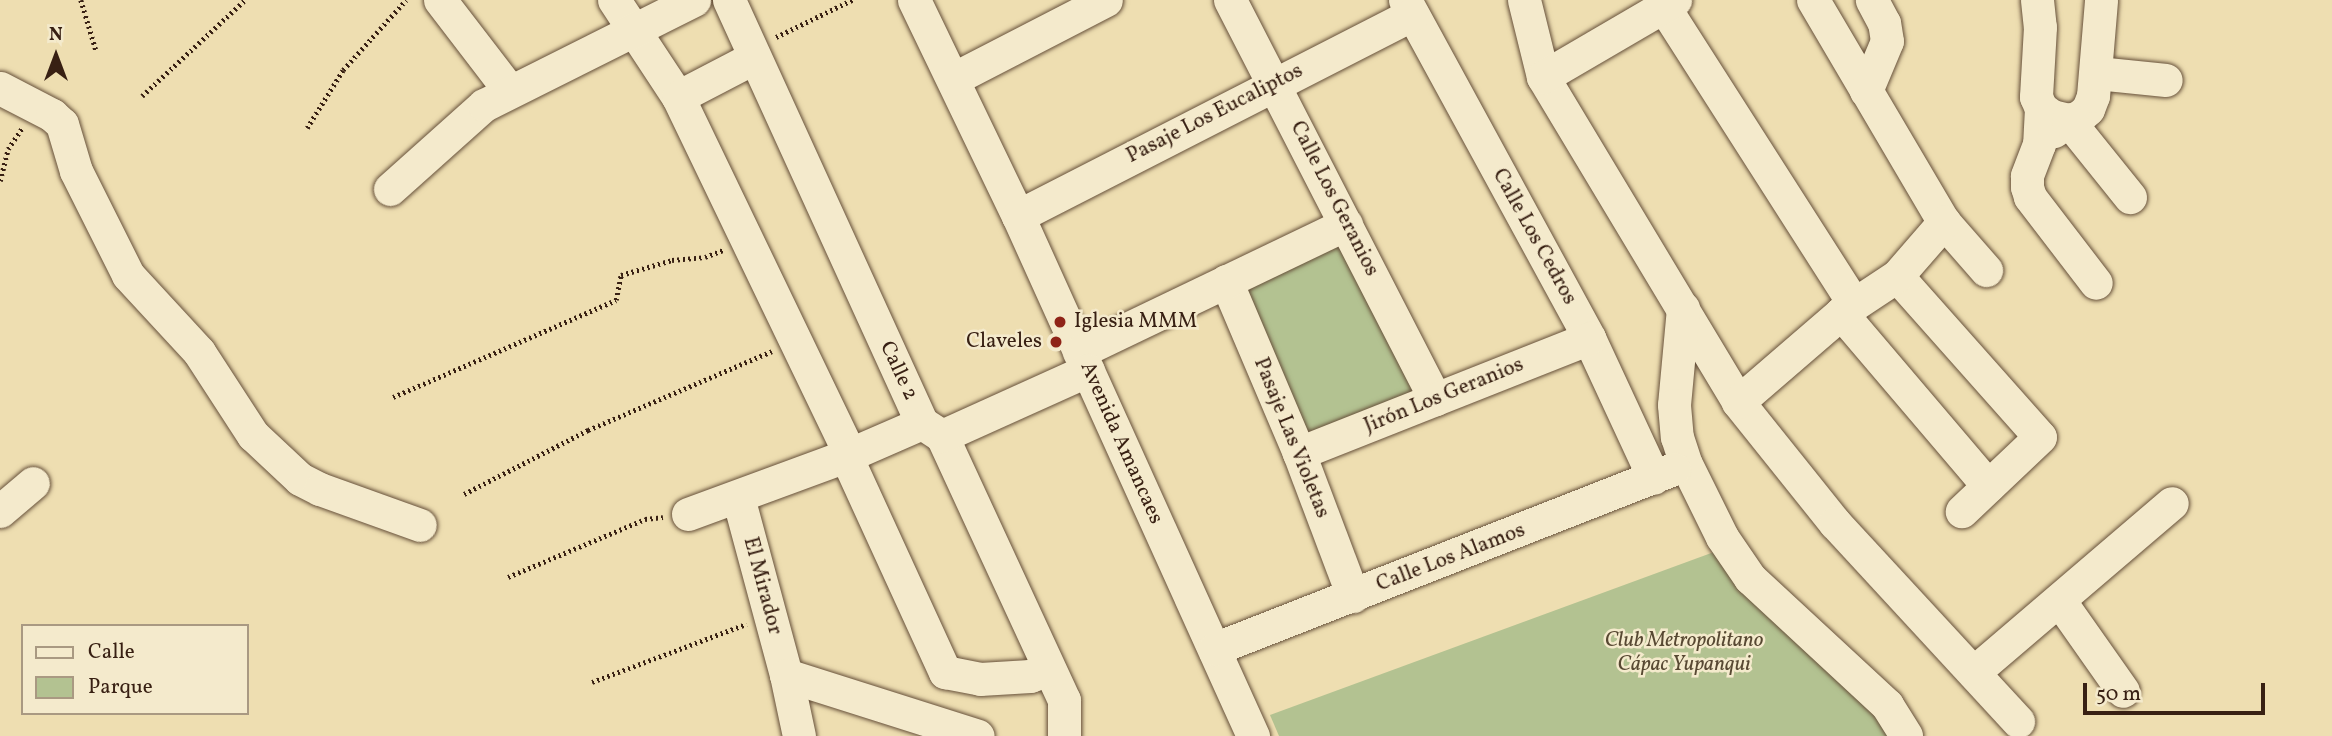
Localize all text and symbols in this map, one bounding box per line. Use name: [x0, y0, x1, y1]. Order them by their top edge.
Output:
north arrow: [21, 21, 91, 91]
text: N: [49, 22, 63, 48]
street label: Pasaje Los Eucaliptos: [1123, 59, 1307, 169]
street label: Calle Los Geranios: [1284, 117, 1384, 281]
street label: Calle Los Cedros: [1486, 165, 1582, 309]
place label: Iglesia MMM: [1074, 309, 1197, 335]
marker: Iglesia MMM: [1052, 314, 1068, 330]
place label: Claveles: [966, 329, 1042, 355]
marker: Claveles: [1048, 334, 1064, 350]
street label: Calle 2: [873, 338, 923, 404]
street label: Jirón Los Geranios: [1361, 353, 1527, 439]
street label: Pasaje Las Violetas: [1247, 354, 1335, 522]
street label: Avenida Amancaes: [1074, 358, 1168, 528]
street label: Calle Los Alamos: [1373, 518, 1529, 598]
street label: El Mirador: [737, 534, 787, 638]
legend: [21, 624, 248, 715]
park label: Club Metropolitano Cápac Yupanqui: [1605, 628, 1763, 678]
text: Calle: [88, 638, 135, 667]
scale bar: [2087, 670, 2269, 714]
text: Parque: [88, 673, 153, 702]
text: 50 m: [2096, 680, 2141, 709]

